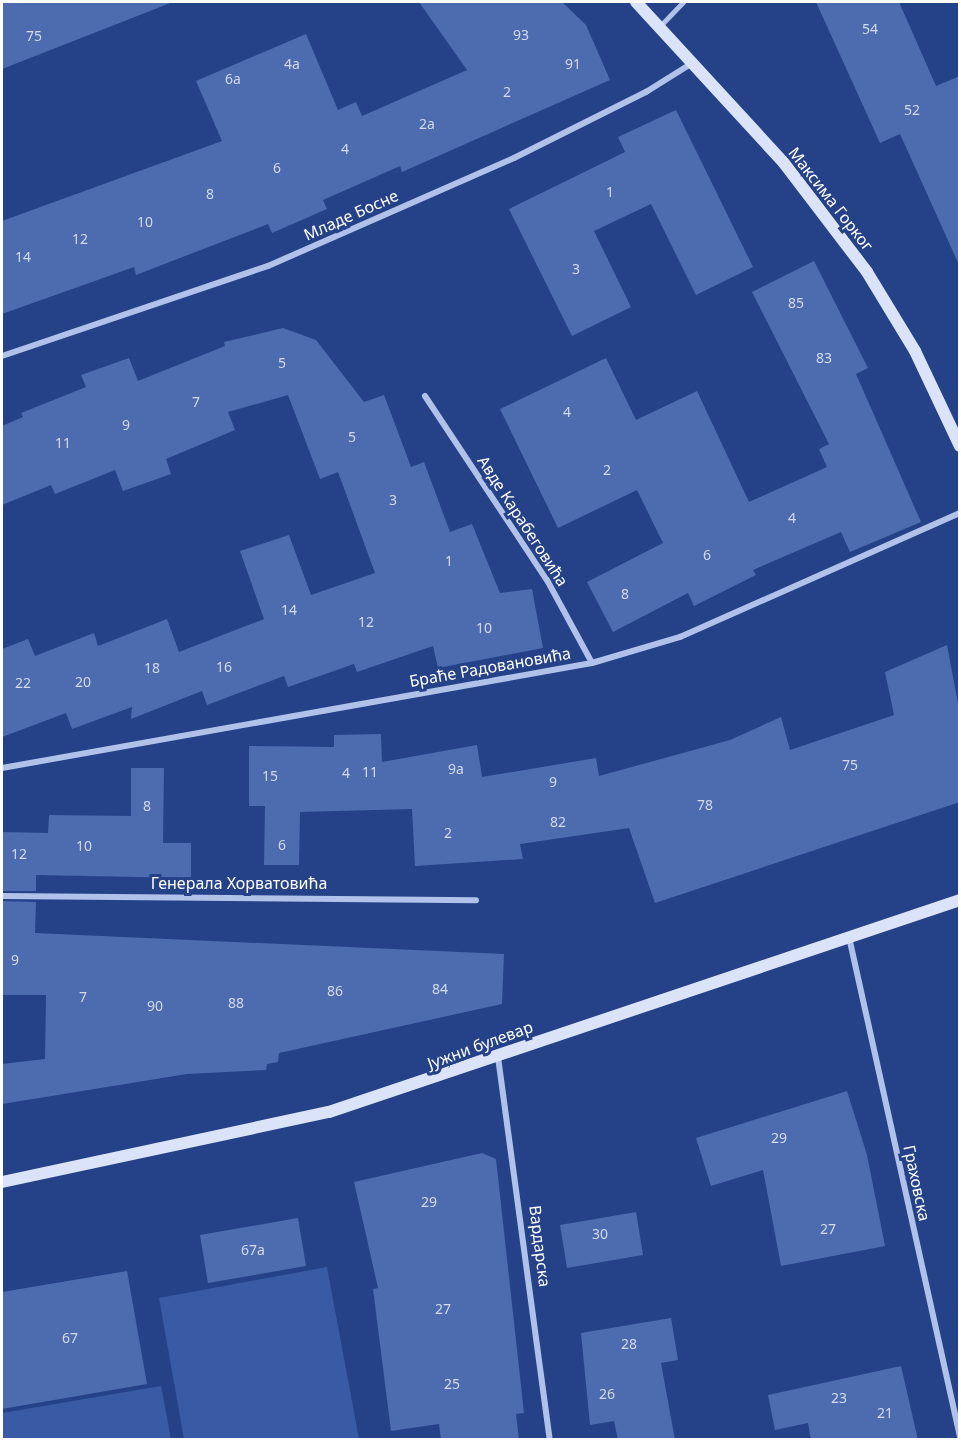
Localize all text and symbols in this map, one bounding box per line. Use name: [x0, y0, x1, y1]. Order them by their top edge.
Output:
house number: 54: [862, 21, 878, 37]
house number: 93: [513, 27, 529, 43]
house number: 75: [26, 28, 42, 44]
house number: 4a: [284, 56, 300, 72]
house number: 91: [565, 56, 581, 72]
house number: 6a: [225, 71, 241, 87]
house number: 2: [503, 84, 511, 100]
house number: 52: [904, 102, 920, 118]
house number: 2a: [419, 116, 435, 132]
house number: 4: [341, 141, 349, 157]
street label: Максима Горког: [785, 143, 877, 255]
house number: 6: [273, 160, 281, 176]
house number: 1: [606, 184, 614, 200]
house number: 8: [206, 186, 214, 202]
street label: Младе Босне: [301, 186, 401, 244]
house number: 10: [137, 214, 153, 230]
house number: 12: [72, 231, 88, 247]
house number: 14: [15, 249, 31, 265]
house number: 3: [572, 261, 580, 277]
house number: 85: [788, 295, 804, 311]
house number: 83: [816, 350, 832, 366]
house number: 5: [278, 355, 286, 371]
house number: 7: [192, 394, 200, 410]
house number: 4: [563, 404, 571, 420]
house number: 9: [122, 417, 130, 433]
house number: 5: [348, 429, 356, 445]
house number: 11: [55, 435, 71, 451]
street label: Авде Карабеговића: [474, 452, 572, 590]
house number: 2: [603, 462, 611, 478]
house number: 3: [389, 492, 397, 508]
house number: 4: [788, 510, 796, 526]
house number: 6: [703, 547, 711, 563]
house number: 1: [445, 553, 453, 569]
house number: 8: [621, 586, 629, 602]
house number: 14: [281, 602, 297, 618]
house number: 12: [358, 614, 374, 630]
house number: 10: [476, 620, 492, 636]
street label: Браће Радовановића: [408, 643, 572, 691]
house number: 16: [216, 659, 232, 675]
house number: 18: [144, 660, 160, 676]
house number: 20: [75, 674, 91, 690]
house number: 22: [15, 675, 31, 691]
house number: 75: [842, 757, 858, 773]
house number: 9a: [448, 761, 464, 777]
house number: 11: [362, 764, 378, 780]
house number: 4: [342, 765, 350, 781]
house number: 15: [262, 768, 278, 784]
house number: 9: [549, 774, 557, 790]
house number: 78: [697, 797, 713, 813]
house number: 8: [143, 798, 151, 814]
house number: 82: [550, 814, 566, 830]
house number: 2: [444, 825, 452, 841]
house number: 6: [278, 837, 286, 853]
house number: 10: [76, 838, 92, 854]
house number: 12: [11, 846, 27, 862]
street label: Генерала Хорватовића: [151, 873, 327, 893]
house number: 9: [11, 952, 19, 968]
house number: 84: [432, 981, 448, 997]
house number: 86: [327, 983, 343, 999]
house number: 7: [79, 989, 87, 1005]
house number: 88: [228, 995, 244, 1011]
house number: 90: [147, 998, 163, 1014]
street label: Јужни булевар: [425, 1017, 535, 1073]
house number: 29: [771, 1130, 787, 1146]
street label: Граховска: [900, 1143, 934, 1223]
house number: 29: [421, 1194, 437, 1210]
street label: Вардарска: [525, 1204, 555, 1288]
house number: 27: [820, 1221, 836, 1237]
house number: 30: [592, 1226, 608, 1242]
house number: 67a: [241, 1242, 265, 1258]
house number: 27: [435, 1301, 451, 1317]
house number: 67: [62, 1330, 78, 1346]
house number: 28: [621, 1336, 637, 1352]
house number: 25: [444, 1376, 460, 1392]
house number: 26: [599, 1386, 615, 1402]
house number: 23: [831, 1390, 847, 1406]
house number: 21: [877, 1405, 893, 1421]

